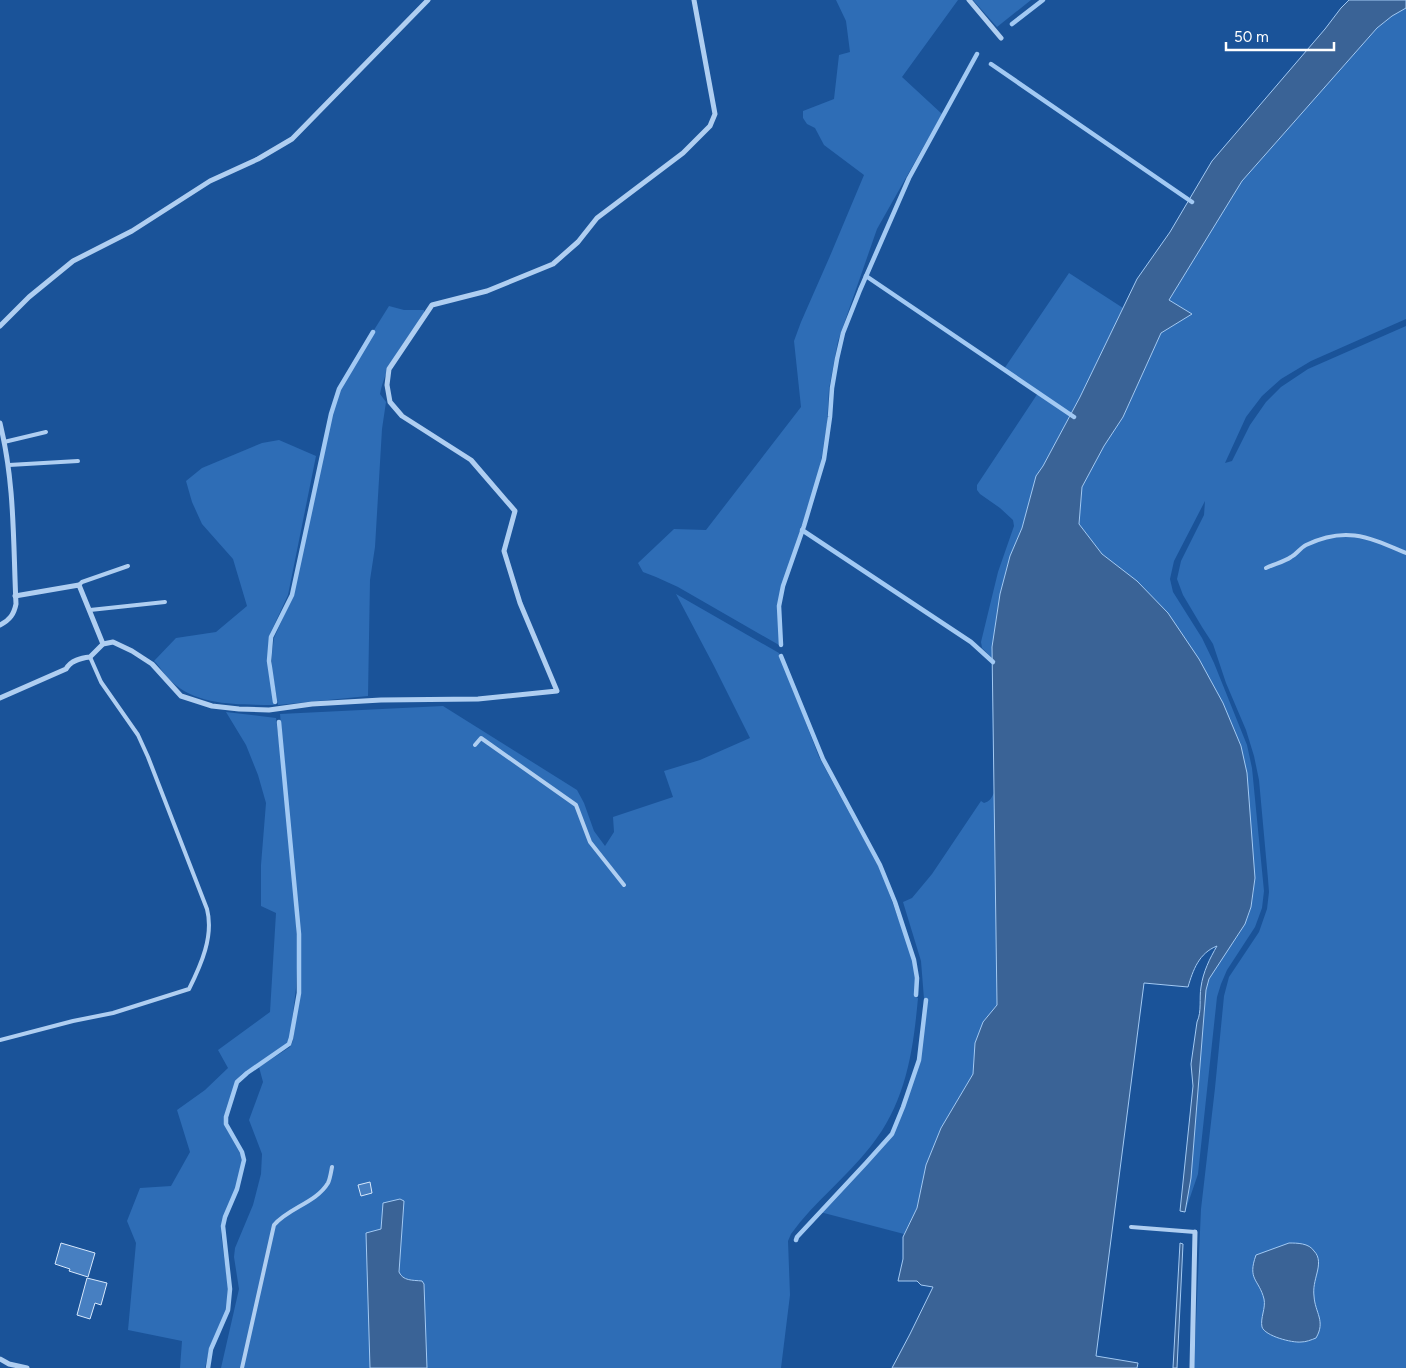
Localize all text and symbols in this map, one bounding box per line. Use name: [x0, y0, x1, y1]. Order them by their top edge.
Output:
scale bar: [1226, 20, 1334, 52]
text: 50 m: [1234, 28, 1269, 46]

